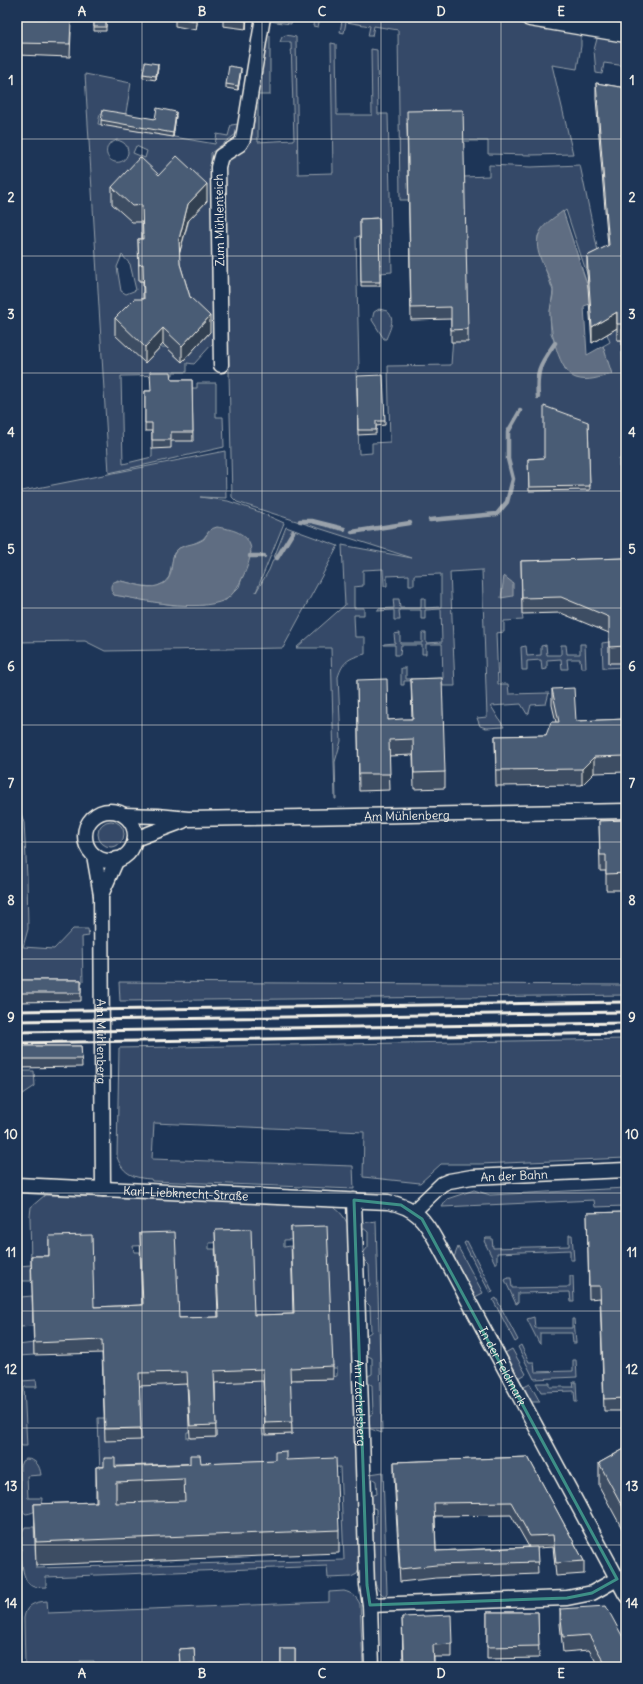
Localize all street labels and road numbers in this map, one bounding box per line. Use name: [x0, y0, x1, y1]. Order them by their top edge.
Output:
street label: Zum Mühlenteich: [211, 173, 227, 266]
street label: Am Mühlenberg: [364, 807, 450, 823]
street label: Am Mühlenberg: [94, 999, 110, 1084]
street label: An der Bahn: [480, 1166, 548, 1184]
street label: Karl-Liebknecht-Straße: [123, 1182, 249, 1203]
street label: In der Feldmark: [476, 1324, 530, 1408]
street label: Am Zachelsberg: [352, 1359, 370, 1447]

